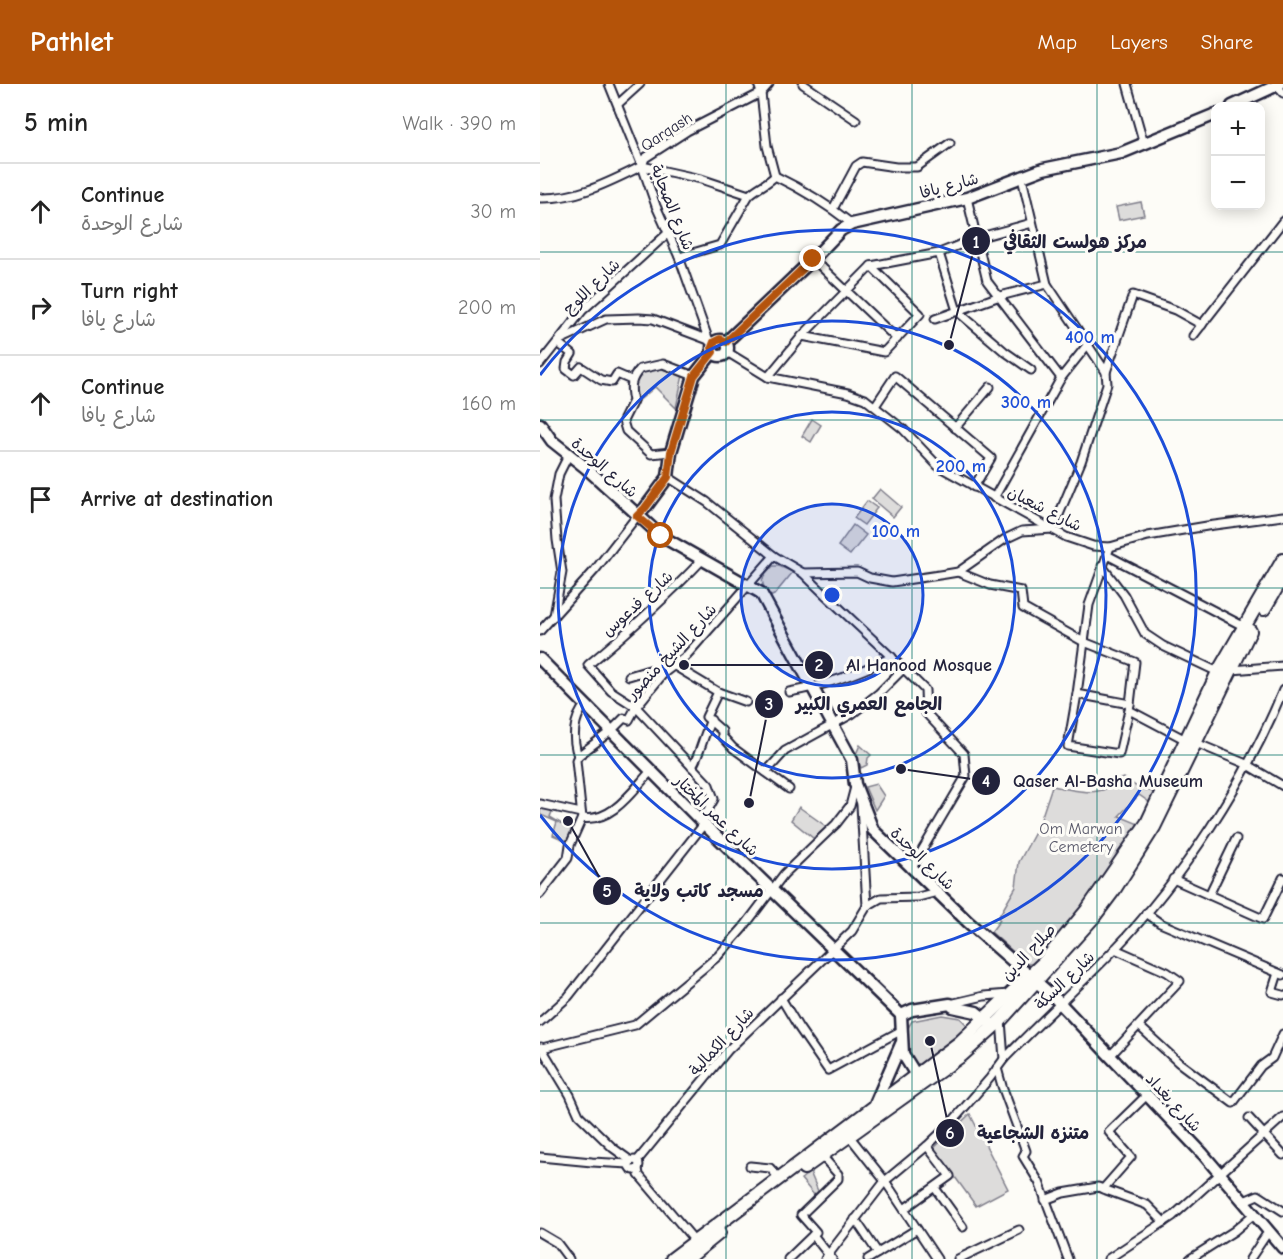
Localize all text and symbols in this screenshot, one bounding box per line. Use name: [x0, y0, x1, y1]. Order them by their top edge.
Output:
text: Pathlet: [30, 26, 113, 58]
text: Map: [1038, 30, 1077, 54]
text: Layers: [1110, 30, 1168, 54]
text: Share: [1201, 30, 1253, 54]
map controls: [1211, 102, 1265, 210]
button: +: [1211, 102, 1265, 156]
text: 5 min: [24, 108, 88, 138]
street label: Qarqash: [638, 109, 696, 155]
text: Walk · 390 m: [403, 112, 516, 135]
button: −: [1211, 156, 1265, 210]
street label: شارع الصحابة: [645, 162, 697, 253]
street label: شارع يافا: [918, 170, 981, 204]
text: Continue: [81, 182, 164, 208]
icon: ahead: [24, 195, 57, 228]
text: 30 m: [470, 200, 516, 223]
text: شارع الوحدة: [81, 212, 183, 235]
callout: مركز هولست الثقافي: [961, 223, 1159, 259]
text: مركز هولست الثقافي: [1003, 229, 1147, 255]
text: 1: [972, 232, 980, 253]
route end: [799, 245, 825, 271]
street label: شارع اللوح: [560, 255, 625, 320]
text: Turn right: [81, 278, 178, 304]
icon: right: [24, 291, 57, 324]
text: 200 m: [458, 296, 516, 319]
text: شارع يافا: [81, 308, 156, 331]
text: 400 m: [1065, 327, 1115, 348]
text: Continue: [81, 374, 164, 400]
icon: ahead: [24, 387, 57, 420]
text: 160 m: [462, 392, 516, 415]
text: 300 m: [1001, 392, 1051, 413]
text: شارع يافا: [81, 404, 156, 427]
street label: شارع الوحدة: [566, 434, 641, 503]
text: 200 m: [936, 456, 986, 477]
icon: arrive: [24, 483, 57, 516]
street label: شارع شعبان: [1004, 483, 1084, 537]
text: Arrive at destination: [81, 486, 273, 512]
text: 100 m: [872, 521, 920, 542]
route start: [647, 522, 673, 548]
street label: شارع فدعوس: [599, 567, 678, 642]
centre of rings: [822, 585, 842, 605]
street label: شارع الشيخ منصور: [622, 600, 722, 706]
callout: Al Hanood Mosque: [804, 647, 1003, 683]
text: 2: [815, 655, 824, 676]
text: Al Hanood Mosque: [846, 655, 992, 676]
callout: الجامع العمري الكبير: [754, 686, 954, 722]
text: 3: [765, 694, 773, 715]
text: الجامع العمري الكبير: [794, 694, 942, 718]
callout: Qaser Al-Basha Museum: [971, 763, 1215, 799]
street label: شارع عمر المختار: [668, 770, 762, 862]
text: 4: [982, 771, 990, 792]
text: Qaser Al-Basha Museum: [1013, 771, 1203, 792]
park label: Om Marwan Cemetery: [1039, 820, 1123, 856]
street label: شارع الوحدة: [885, 824, 958, 895]
callout: مسجد كاتب ولاية: [592, 873, 776, 909]
text: 5: [602, 881, 612, 902]
text: مسجد كاتب ولاية: [634, 881, 764, 902]
street label: صلاح الدين: [998, 921, 1060, 986]
street label: شارع السكة: [1031, 948, 1100, 1015]
street label: شارع الكمالية: [686, 1004, 759, 1081]
street label: شارع بغداد: [1140, 1070, 1205, 1137]
callout: متنزه الشجاعية: [935, 1115, 1102, 1151]
text: 6: [945, 1123, 955, 1144]
text: متنزه الشجاعية: [977, 1123, 1089, 1144]

